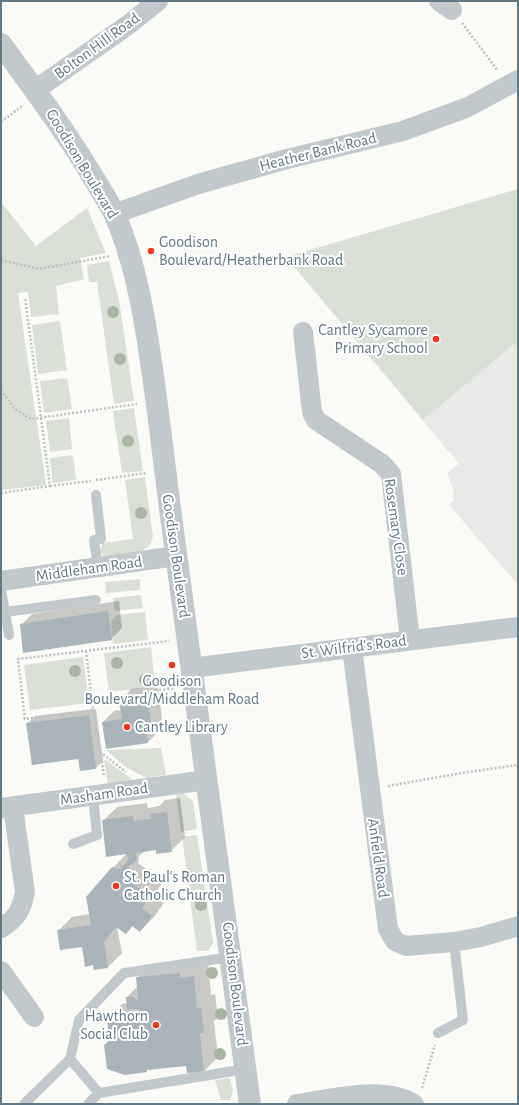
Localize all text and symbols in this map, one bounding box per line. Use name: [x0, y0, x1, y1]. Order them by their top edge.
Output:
street label: Bolton Hill Road: [51, 9, 143, 83]
street label: Goodison Boulevard: [42, 106, 122, 222]
street label: Heather Bank Road: [258, 128, 378, 176]
place label: Goodison Boulevard/Heatherbank Road: [159, 232, 343, 270]
marker: Goodison Boulevard/Heatherbank Road: [146, 246, 156, 256]
place label: Cantley Sycamore Primary School: [318, 320, 428, 358]
marker: Cantley Sycamore Primary School: [431, 334, 441, 344]
street label: Rosemary Close: [380, 477, 412, 577]
street label: Goodison Boulevard: [158, 493, 194, 619]
street label: Middleham Road: [35, 552, 143, 586]
street label: St. Wilfrid's Road: [300, 631, 408, 663]
marker: Goodison Boulevard/Middleham Road: [167, 660, 177, 670]
place label: Goodison Boulevard/Middleham Road: [85, 671, 259, 709]
place label: Cantley Library: [135, 717, 228, 737]
marker: Cantley Library: [122, 722, 132, 732]
street label: Masham Road: [59, 778, 149, 810]
street label: Anfield Road: [363, 817, 393, 899]
place label: St. Paul's Roman Catholic Church: [124, 867, 225, 905]
marker: St. Paul's Roman Catholic Church: [111, 881, 121, 891]
street label: Goodison Boulevard: [218, 921, 252, 1047]
place label: Hawthorn Social Club: [80, 1006, 148, 1044]
marker: Hawthorn Social Club: [151, 1020, 161, 1030]

